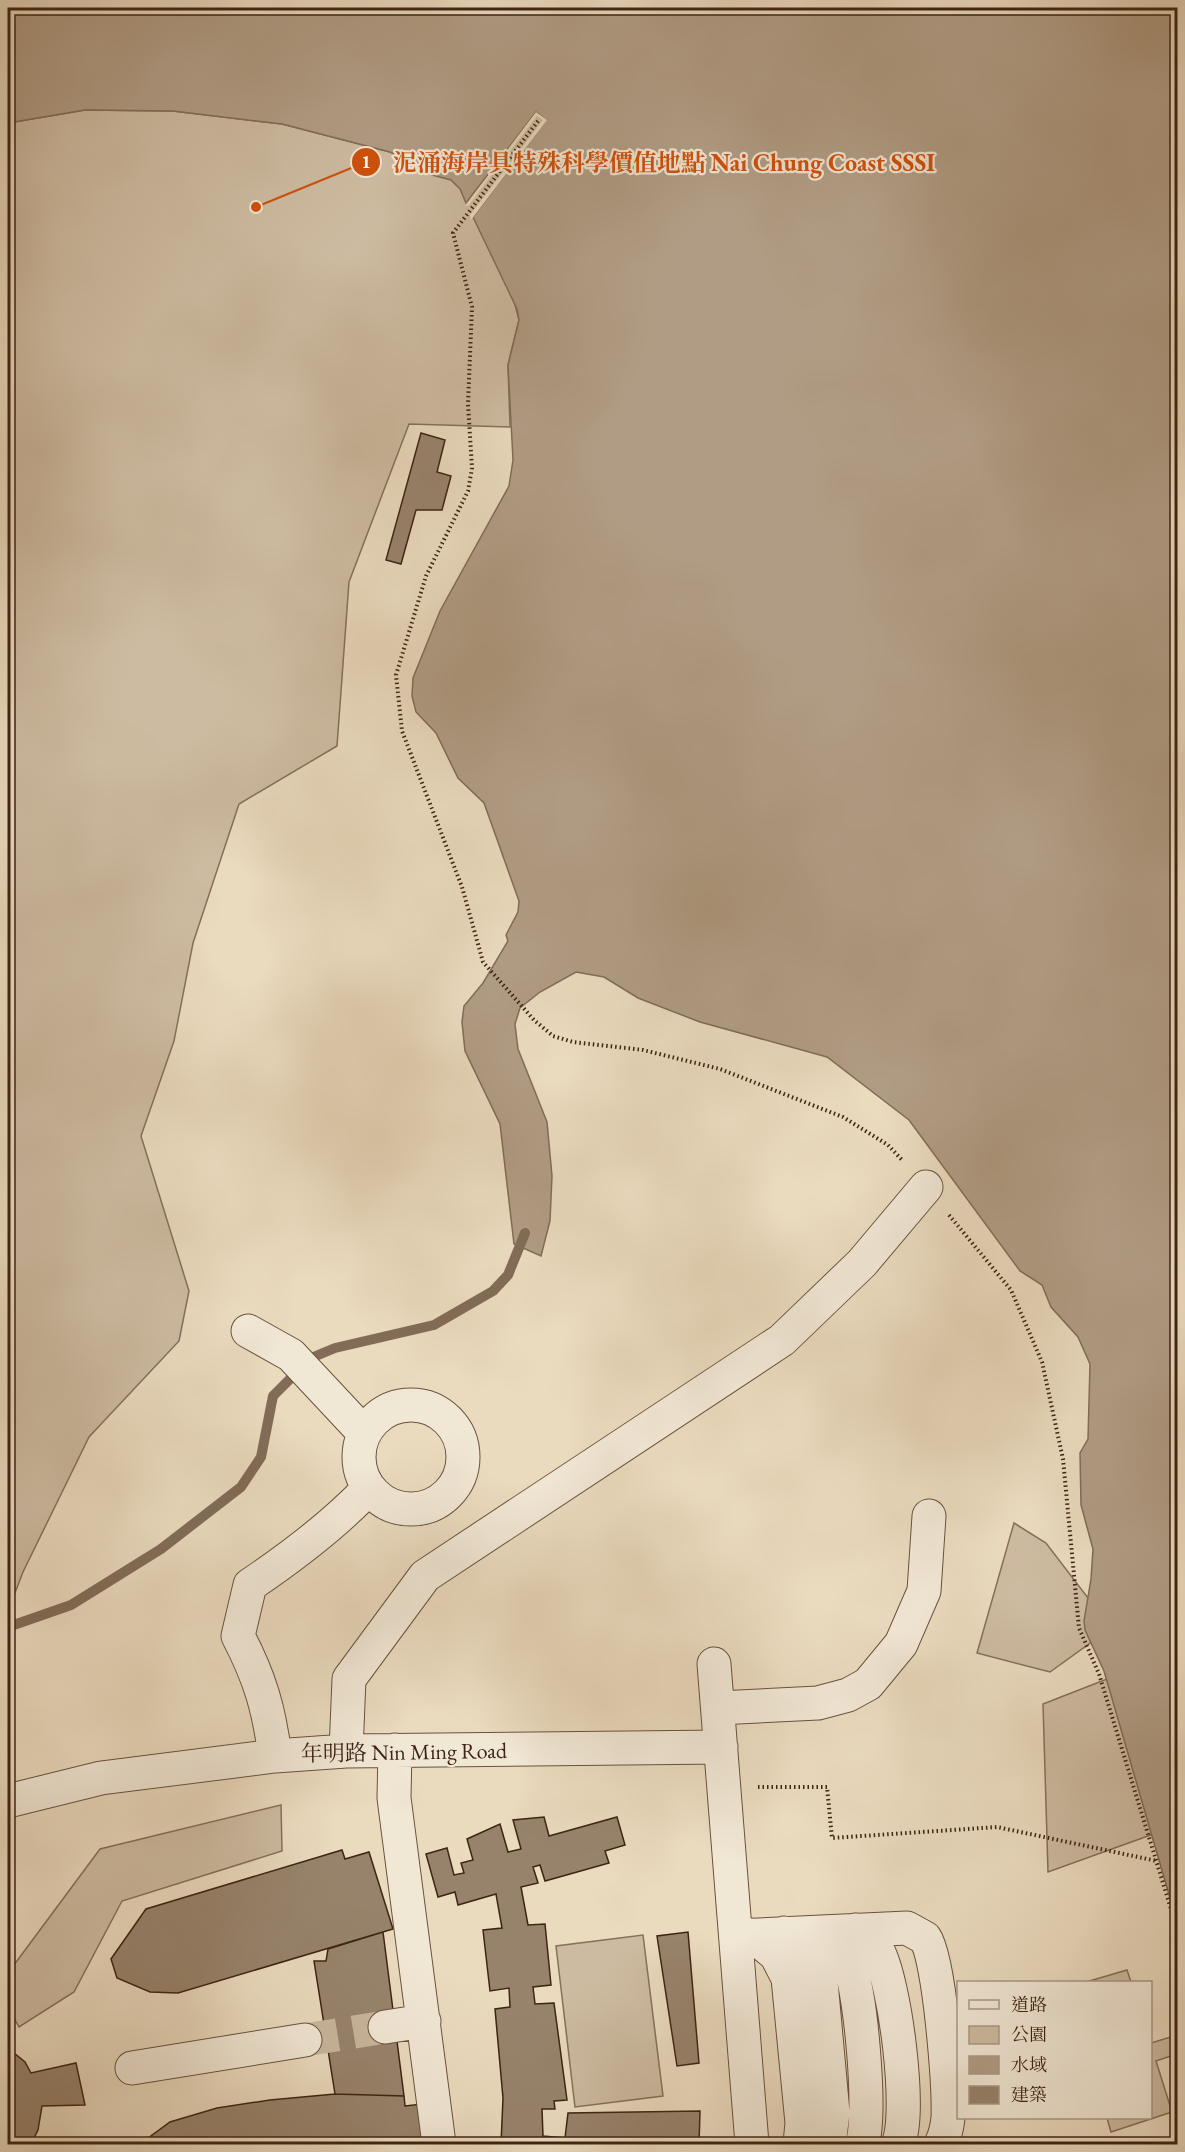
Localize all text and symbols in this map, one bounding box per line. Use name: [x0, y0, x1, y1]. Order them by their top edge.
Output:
callout: 泥涌海岸具特殊科學價值地點 Nai Chung Coast SSSI: [351, 141, 947, 183]
text: 泥涌海岸具特殊科學價值地點 Nai Chung Coast SSSI: [393, 147, 935, 179]
text: 1: [361, 150, 371, 173]
street label: 年明路 Nin Ming Road: [301, 1736, 508, 1768]
legend: [957, 1981, 1152, 2119]
text: 道路: [1011, 1993, 1047, 2016]
text: 公園: [1011, 2023, 1047, 2046]
text: 水域: [1011, 2053, 1047, 2076]
text: 建築: [1011, 2083, 1047, 2106]

